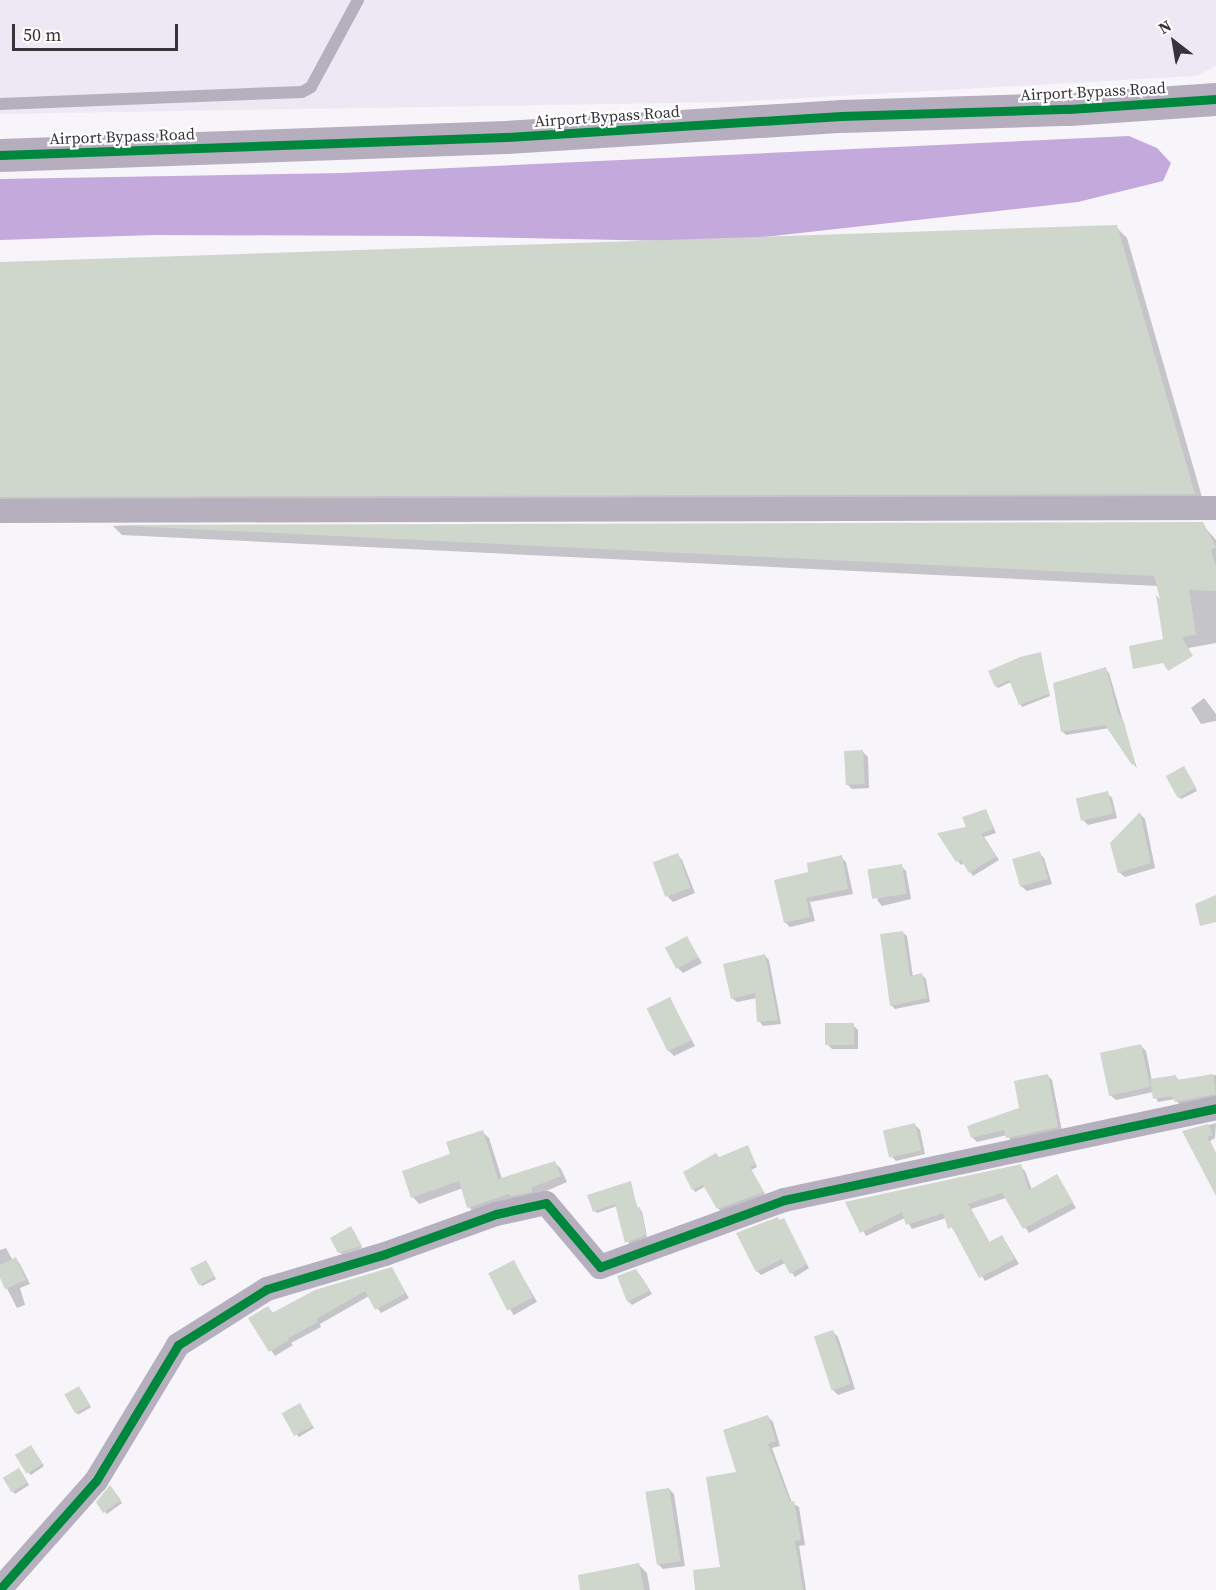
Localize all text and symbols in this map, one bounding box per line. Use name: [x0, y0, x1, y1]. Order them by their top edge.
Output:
scale bar: [15, 12, 182, 50]
north arrow: [1144, 12, 1204, 72]
text: N: [1154, 14, 1175, 39]
text: 50 m: [23, 22, 61, 47]
street label: Airport Bypass Road: [1020, 78, 1166, 104]
street label: Airport Bypass Road: [534, 101, 680, 131]
street label: Airport Bypass Road: [49, 124, 195, 148]

